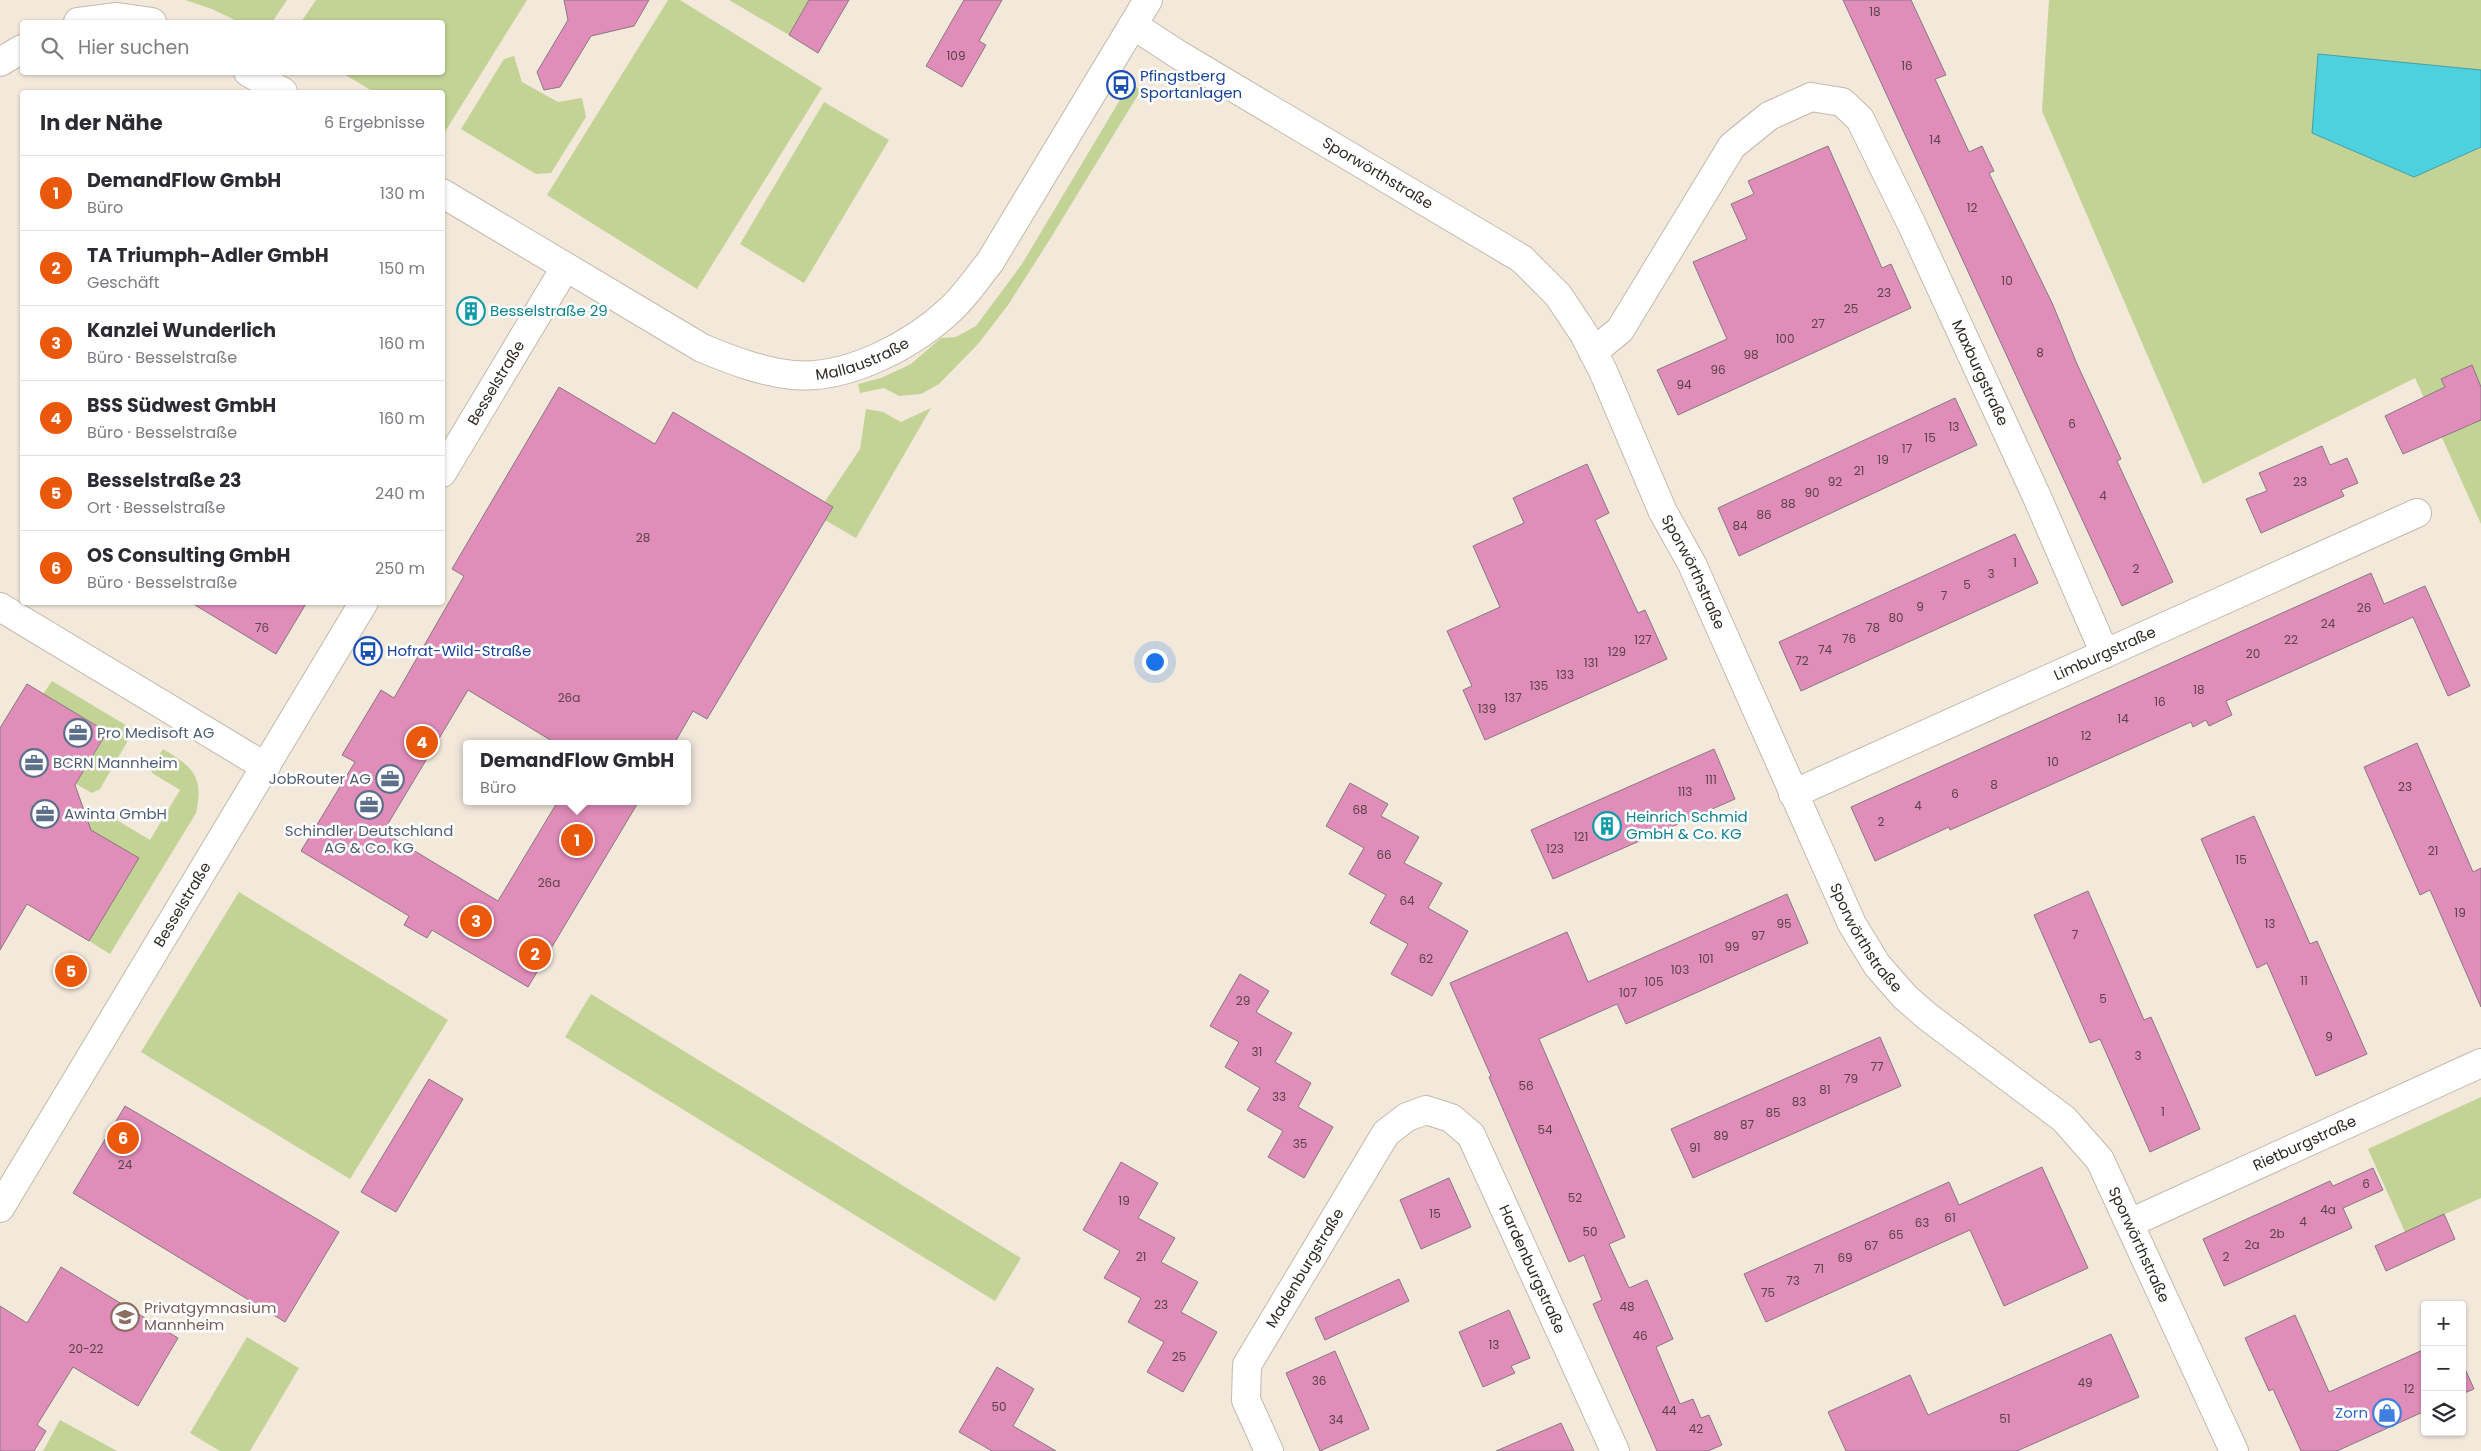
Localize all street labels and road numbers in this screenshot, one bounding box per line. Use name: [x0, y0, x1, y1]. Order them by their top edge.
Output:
street label: Sporwörthstraße: [1319, 132, 1437, 214]
street label: Maxburgstraße: [1947, 316, 2014, 429]
street label: Mallaustraße: [814, 332, 913, 385]
street label: Besselstraße: [462, 336, 529, 429]
street label: Sporwörthstraße: [1657, 511, 1731, 633]
street label: Limburgstraße: [2050, 621, 2159, 685]
street label: Besselstraße: [148, 858, 216, 951]
street label: Sporwörthstraße: [1825, 880, 1907, 997]
street label: Rietburgstraße: [2249, 1110, 2360, 1176]
street label: Sporwörthstraße: [2104, 1183, 2175, 1306]
street label: Hardenburgstraße: [1494, 1201, 1571, 1337]
street label: Madenburgstraße: [1261, 1204, 1349, 1332]

